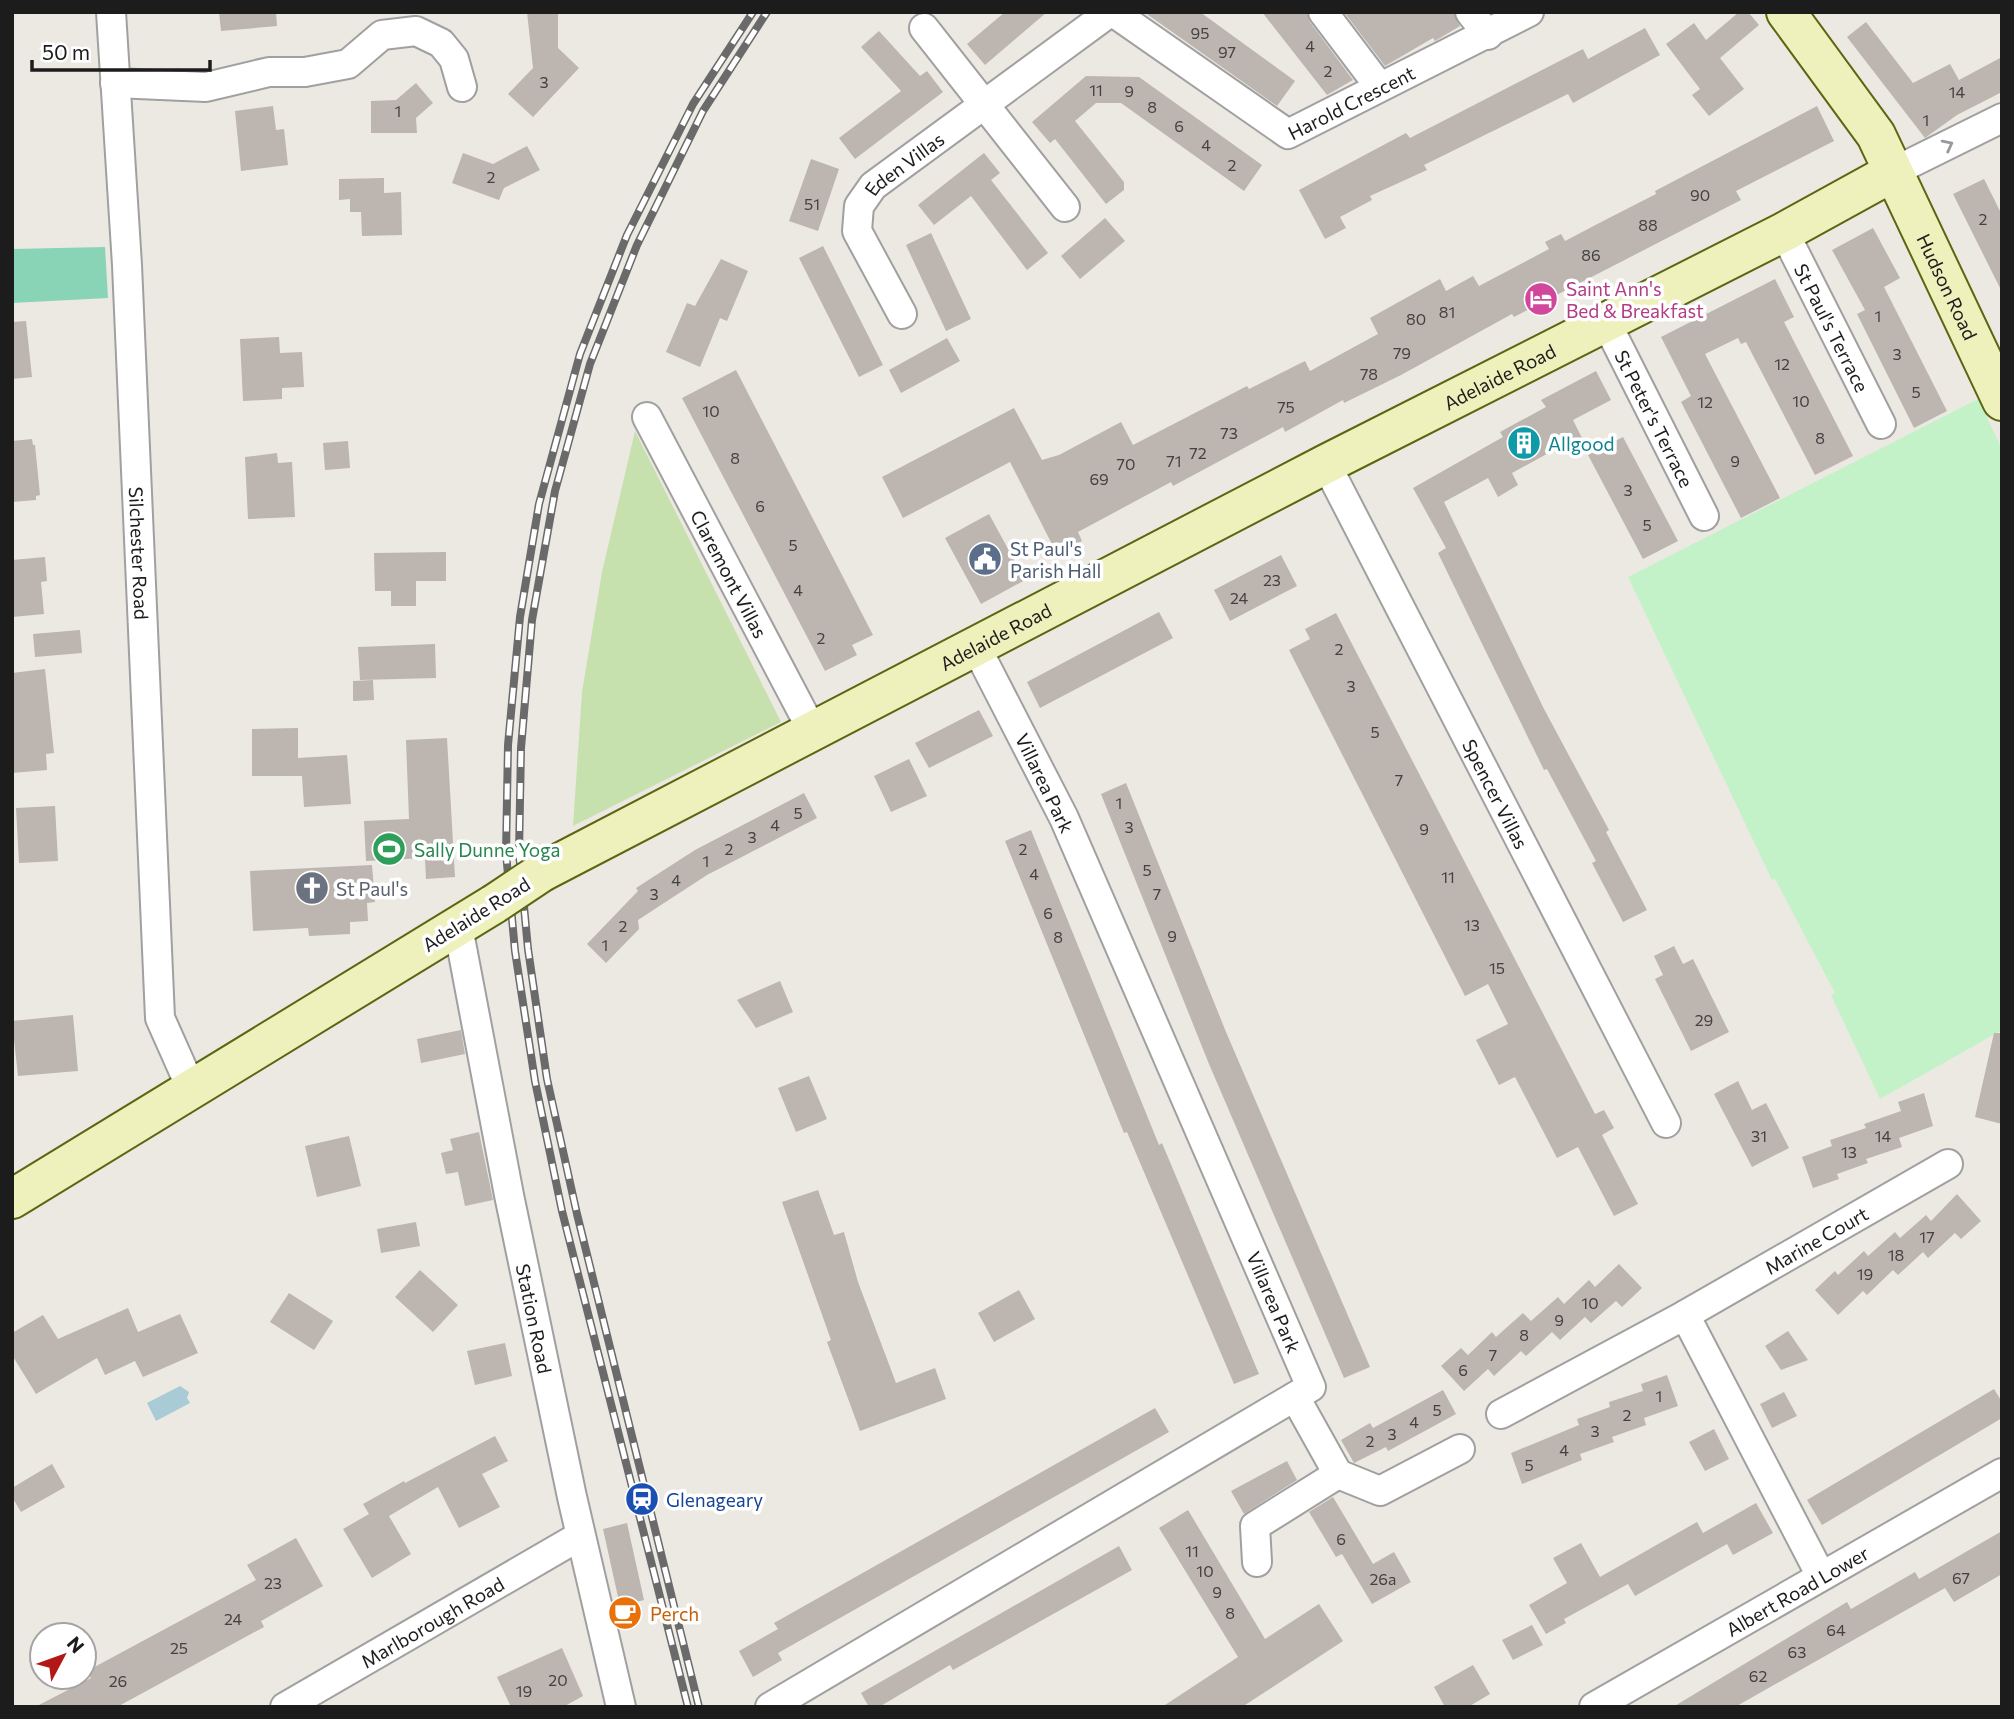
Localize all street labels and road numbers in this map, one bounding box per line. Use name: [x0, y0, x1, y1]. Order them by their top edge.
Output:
street label: Harold Crescent: [1284, 60, 1419, 144]
street label: Eden Villas: [859, 127, 948, 199]
street label: Hudson Road: [1913, 230, 1983, 343]
street label: St Paul's Terrace: [1790, 259, 1874, 396]
street label: Adelaide Road: [1439, 338, 1559, 414]
street label: St Peter's Terrace: [1611, 346, 1699, 491]
street label: Silchester Road: [125, 486, 154, 620]
street label: Claremont Villas: [686, 506, 773, 642]
street label: Adelaide Road: [936, 598, 1055, 675]
street label: Villarea Park: [1011, 729, 1079, 837]
street label: Spencer Villas: [1458, 735, 1534, 852]
street label: Adelaide Road: [418, 872, 534, 956]
street label: Marine Court: [1760, 1201, 1872, 1278]
street label: Villarea Park: [1242, 1248, 1306, 1356]
street label: Station Road: [512, 1262, 557, 1376]
street label: Albert Road Lower: [1722, 1540, 1873, 1641]
street label: Marlborough Road: [356, 1571, 508, 1672]

